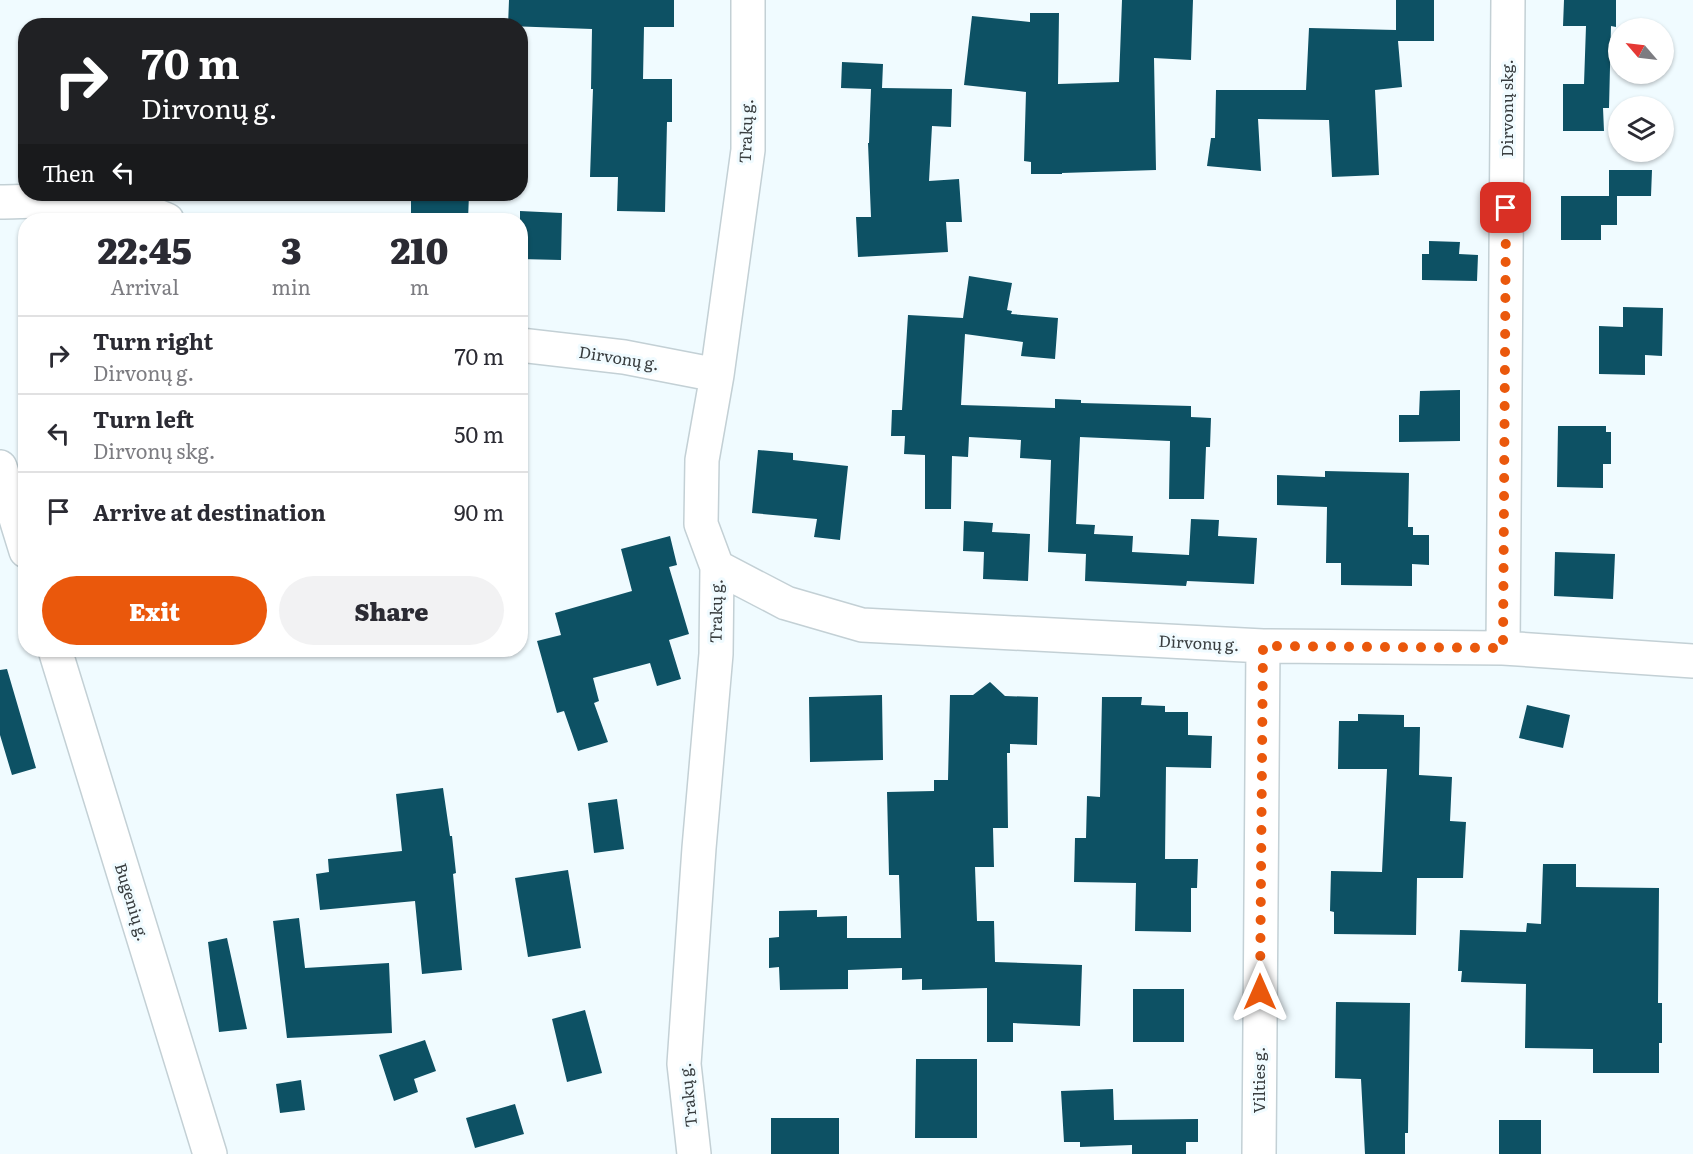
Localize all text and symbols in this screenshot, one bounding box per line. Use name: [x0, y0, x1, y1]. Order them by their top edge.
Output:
north arrow: [1608, 18, 1674, 84]
map controls: [1608, 18, 1674, 162]
text: 70 m: [141, 30, 240, 92]
icon: right: [42, 42, 120, 120]
street label: Dirvonų skg.: [1494, 59, 1518, 157]
text: Dirvonų g.: [141, 87, 278, 127]
button: layers: [1608, 96, 1674, 162]
street label: Trakų g.: [732, 98, 758, 164]
text: Then: [42, 156, 95, 189]
icon: left: [107, 156, 140, 189]
pin: [1480, 182, 1531, 233]
icon: arrive: [1489, 191, 1522, 224]
text: 22:45: [98, 222, 192, 275]
text: 3: [281, 222, 301, 275]
text: 210: [390, 222, 448, 275]
text: Arrival: [111, 271, 179, 301]
text: min: [271, 271, 311, 301]
text: m: [410, 271, 429, 301]
text: Turn right: [93, 324, 213, 357]
icon: right: [42, 339, 75, 372]
text: 70 m: [454, 339, 504, 372]
street label: Dirvonų g.: [577, 339, 661, 375]
text: Dirvonų g.: [93, 357, 194, 387]
text: Turn left: [93, 402, 194, 435]
icon: left: [42, 417, 75, 450]
text: 50 m: [454, 417, 504, 450]
text: Dirvonų skg.: [93, 435, 215, 465]
icon: arrive: [42, 495, 75, 528]
text: Arrive at destination: [93, 495, 326, 528]
text: 90 m: [454, 495, 504, 528]
button: Exit: [42, 576, 267, 645]
button: Share: [279, 576, 504, 645]
street label: Trakų g.: [702, 579, 728, 643]
street label: Dirvonų g.: [1158, 628, 1240, 656]
street label: Bugenių g.: [110, 860, 156, 944]
position arrow: [1228, 960, 1292, 1024]
street label: Vilties g.: [1246, 1047, 1270, 1113]
street label: Trakų g.: [672, 1062, 702, 1128]

